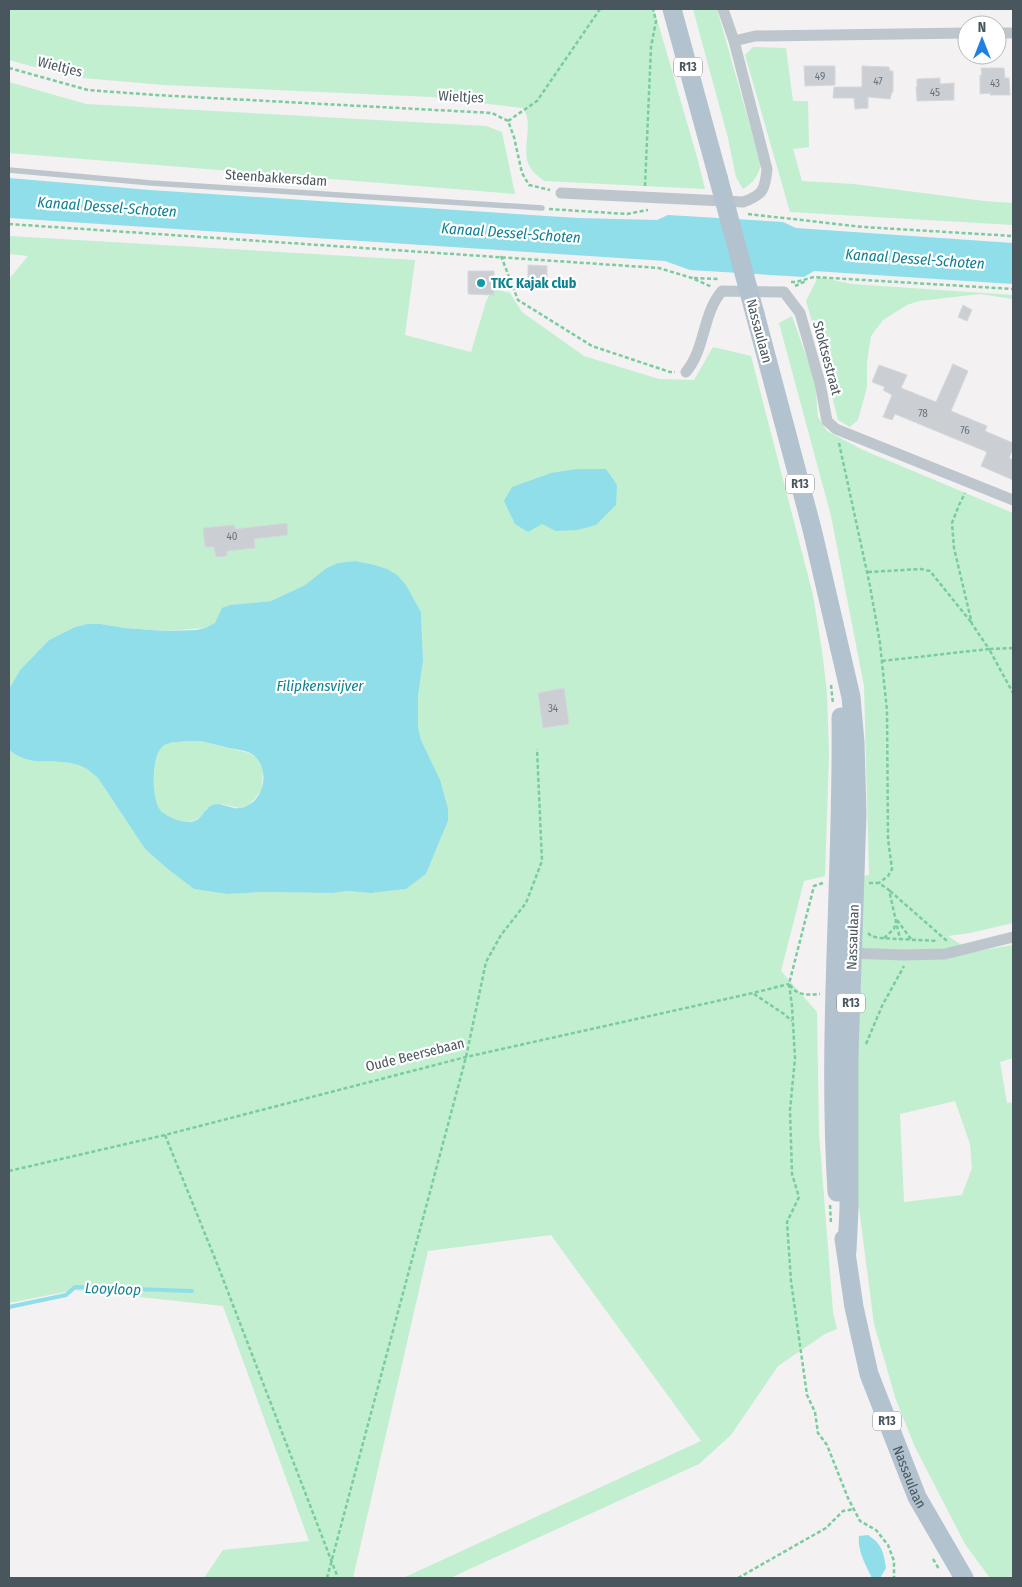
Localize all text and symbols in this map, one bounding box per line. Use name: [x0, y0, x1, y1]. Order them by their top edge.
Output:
north arrow: [957, 15, 1007, 65]
text: N: [978, 19, 986, 36]
street label: Wieltjes: [36, 53, 84, 81]
road number: R13: [674, 58, 702, 76]
house number: 49: [815, 70, 825, 83]
house number: 47: [873, 75, 883, 88]
house number: 43: [990, 77, 1000, 90]
house number: 45: [930, 86, 940, 99]
street label: Wieltjes: [438, 87, 484, 107]
street label: Steenbakkersdam: [224, 166, 328, 190]
water label: Kanaal Dessel-Schoten: [37, 193, 177, 221]
water label: Kanaal Dessel-Schoten: [441, 219, 581, 247]
water label: Kanaal Dessel-Schoten: [845, 245, 985, 273]
place label: TKC Kajak club: [491, 275, 577, 292]
marker: TKC Kajak club: [475, 277, 487, 289]
street label: Nassaulaan: [742, 297, 776, 365]
street label: Stoktsestraat: [809, 319, 845, 397]
house number: 78: [918, 407, 928, 420]
house number: 76: [960, 424, 970, 437]
road number: R13: [786, 474, 814, 494]
house number: 40: [226, 530, 238, 543]
water label: Filipkensvijver: [276, 677, 364, 695]
house number: 34: [548, 702, 559, 715]
street label: Nassaulaan: [843, 904, 863, 970]
road number: R13: [837, 994, 865, 1012]
street label: Oude Beersebaan: [364, 1035, 466, 1075]
water label: Looyloop: [85, 1279, 141, 1299]
road number: R13: [873, 1412, 901, 1430]
street label: Nassaulaan: [889, 1443, 930, 1511]

